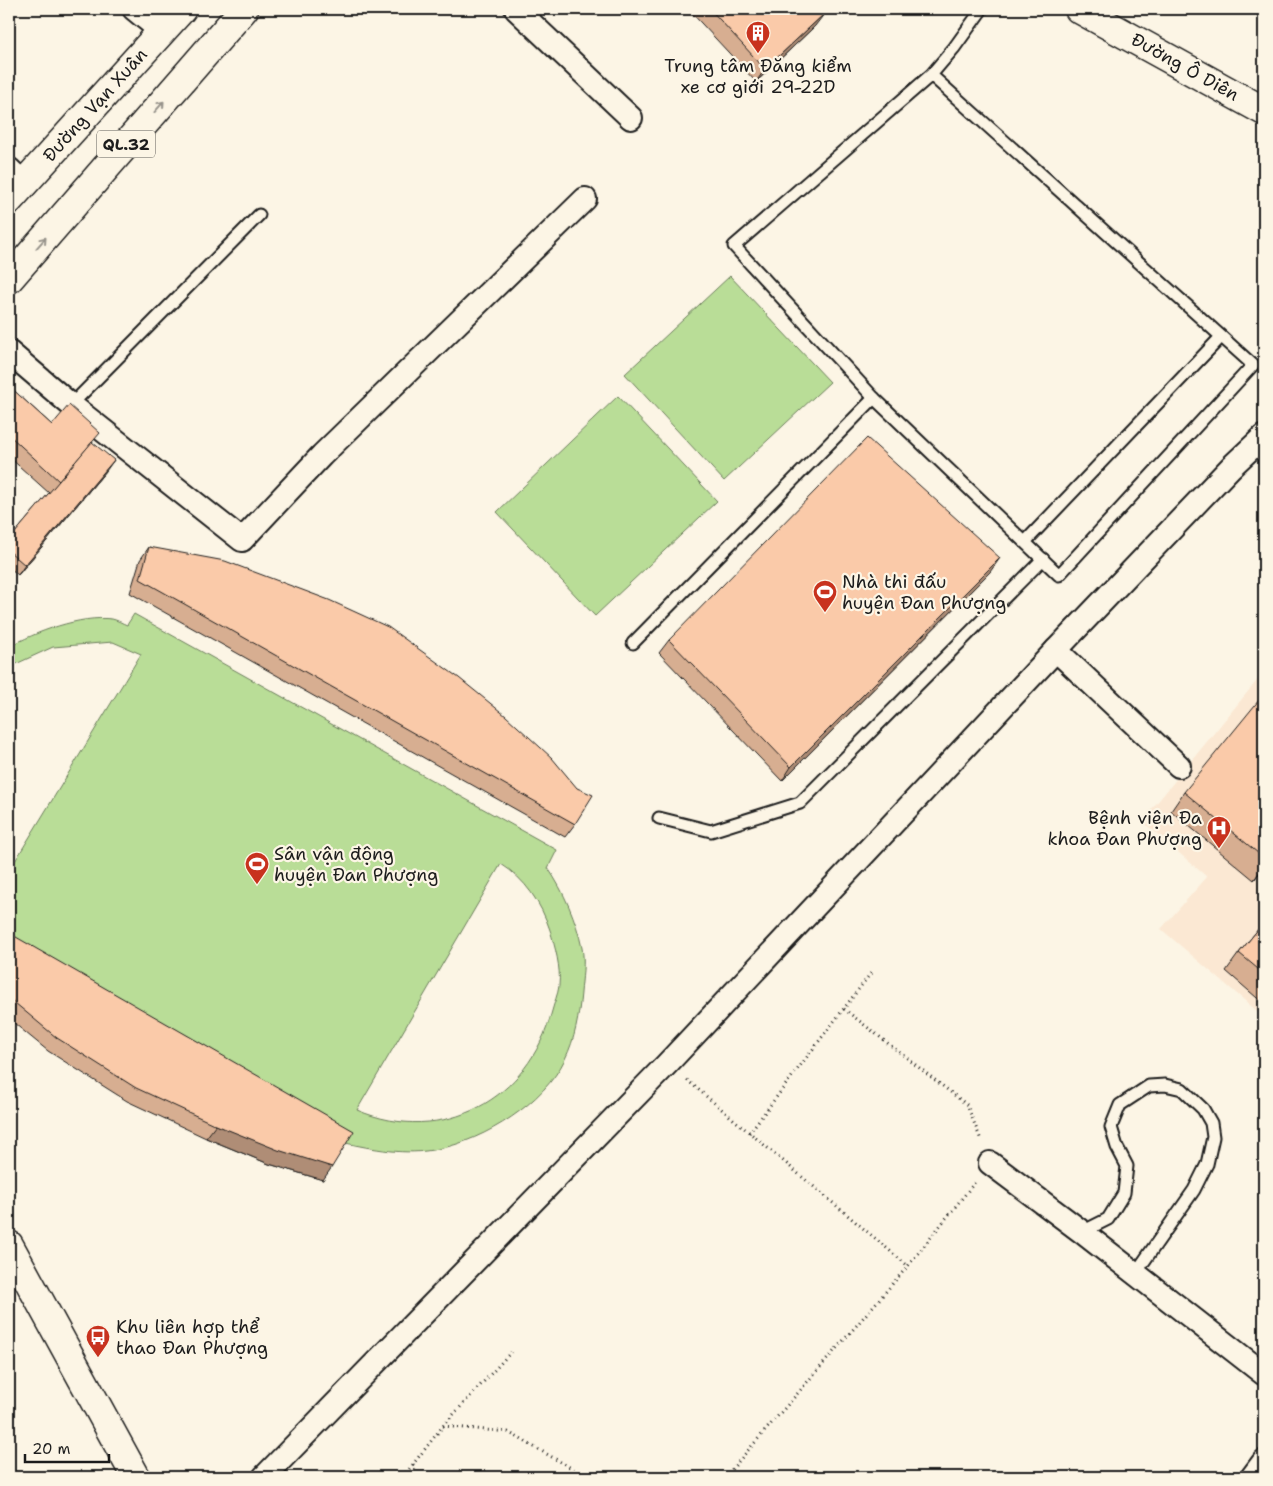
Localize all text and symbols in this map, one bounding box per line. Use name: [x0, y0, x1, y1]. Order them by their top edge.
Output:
building icon: Trung tâm Đăng kiểm xe cơ giới 29-22D: [745, 20, 771, 54]
street label: Đường Ô Diên: [1127, 28, 1243, 106]
street label: Đường Vạn Xuân: [38, 43, 152, 167]
place label: Trung tâm Đăng kiểm xe cơ giới 29-22D: [664, 54, 852, 99]
one-way arrow: [153, 100, 165, 113]
road number: QL.32: [97, 130, 155, 158]
one-way arrow: [35, 236, 46, 249]
place label: Nhà thi đấu huyện Đan Phượng: [842, 570, 1006, 615]
sports icon: Nhà thi đấu huyện Đan Phượng: [812, 579, 838, 613]
place label: Bệnh viện Đa khoa Đan Phượng: [1047, 806, 1202, 851]
hospital icon: Bệnh viện Đa khoa Đan Phượng: [1206, 815, 1232, 849]
place label: Sân vận động huyện Đan Phượng: [274, 842, 438, 887]
sports icon: Sân vận động huyện Đan Phượng: [244, 851, 270, 885]
place label: Khu liên hợp thể thao Đan Phượng: [116, 1315, 268, 1360]
bus stop icon: Khu liên hợp thể thao Đan Phượng: [85, 1324, 111, 1358]
scale bar: [25, 1431, 109, 1463]
text: 20 m: [32, 1439, 71, 1459]

